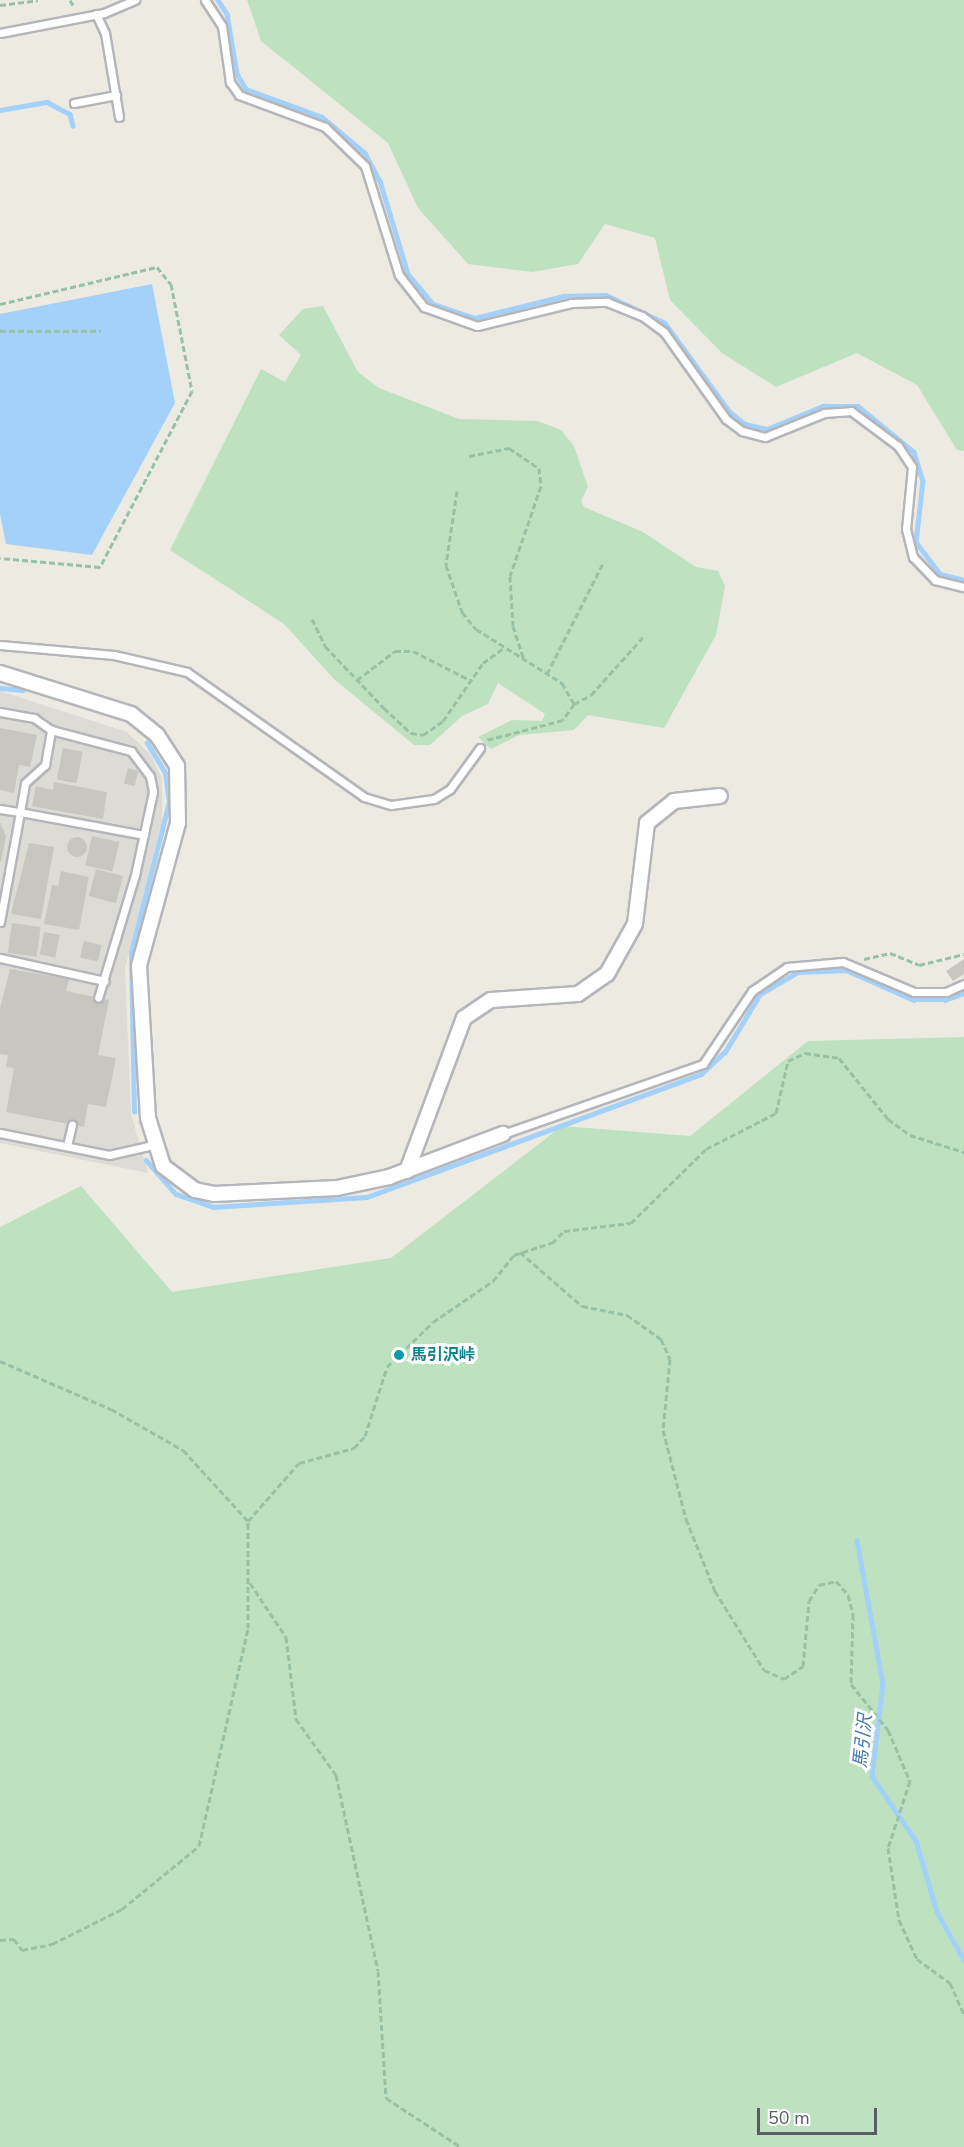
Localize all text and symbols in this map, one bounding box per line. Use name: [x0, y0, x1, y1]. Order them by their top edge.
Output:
place label: 馬引沢峠: [411, 1345, 475, 1365]
marker: 馬引沢峠: [392, 1348, 406, 1362]
water label: 馬引沢: [849, 1713, 877, 1769]
scale bar: [760, 2096, 880, 2134]
text: 50 m: [768, 2106, 810, 2130]

